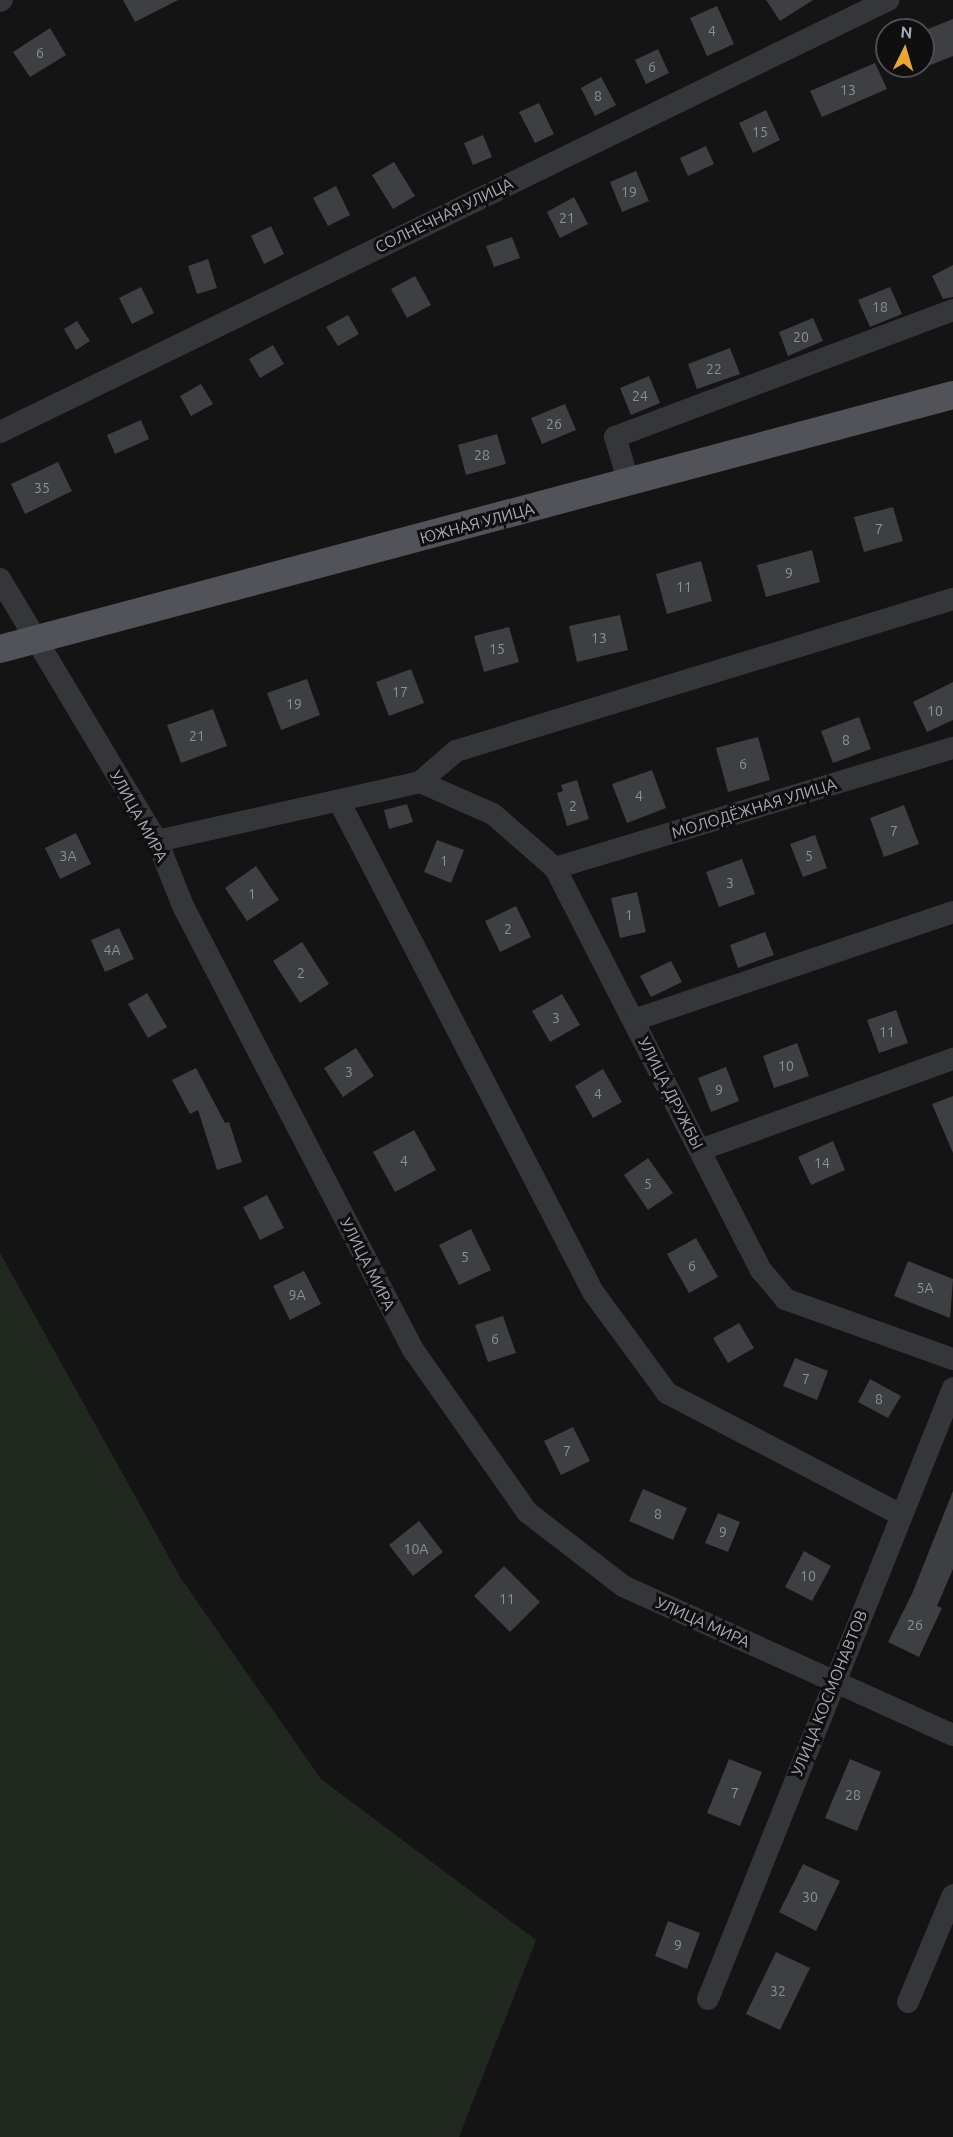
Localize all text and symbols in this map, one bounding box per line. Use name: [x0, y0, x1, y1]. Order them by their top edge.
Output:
north arrow: [875, 18, 935, 78]
house number: 4: [708, 23, 716, 39]
text: N: [900, 23, 913, 42]
house number: 6: [36, 45, 44, 61]
house number: 6: [648, 59, 656, 75]
house number: 13: [840, 82, 856, 98]
house number: 8: [594, 88, 602, 104]
house number: 15: [752, 124, 768, 140]
street label: СОЛНЕЧНАЯ УЛИЦА: [372, 173, 516, 257]
house number: 19: [621, 184, 637, 200]
house number: 21: [559, 210, 575, 226]
house number: 18: [872, 299, 888, 315]
house number: 20: [793, 329, 809, 345]
house number: 22: [706, 361, 722, 377]
house number: 24: [632, 388, 648, 404]
house number: 26: [546, 416, 562, 432]
house number: 28: [474, 447, 490, 463]
house number: 35: [34, 480, 50, 496]
street label: ЮЖНАЯ УЛИЦА: [418, 498, 536, 548]
house number: 7: [875, 521, 883, 537]
house number: 9: [785, 565, 793, 581]
house number: 11: [676, 579, 692, 595]
house number: 13: [591, 630, 607, 646]
house number: 15: [489, 641, 505, 657]
house number: 17: [392, 684, 408, 700]
house number: 19: [286, 696, 302, 712]
house number: 10: [927, 703, 943, 719]
house number: 21: [189, 728, 205, 744]
house number: 8: [842, 732, 850, 748]
house number: 6: [739, 756, 747, 772]
street label: УЛИЦА МИРА: [106, 767, 172, 865]
street label: МОЛОДЁЖНАЯ УЛИЦА: [669, 774, 839, 842]
house number: 4: [635, 788, 643, 804]
house number: 2: [569, 798, 577, 814]
house number: 7: [890, 823, 898, 839]
house number: 3А: [60, 848, 76, 864]
house number: 5: [805, 848, 813, 864]
house number: 1: [440, 853, 448, 869]
house number: 3: [726, 875, 734, 891]
house number: 1: [248, 886, 256, 902]
house number: 1: [625, 907, 633, 923]
house number: 2: [504, 921, 512, 937]
house number: 4А: [104, 942, 120, 958]
house number: 2: [297, 965, 305, 981]
house number: 3: [552, 1010, 560, 1026]
house number: 11: [879, 1024, 895, 1040]
street label: УЛИЦА ДРУЖБЫ: [634, 1034, 708, 1152]
house number: 10: [778, 1058, 794, 1074]
house number: 3: [345, 1064, 353, 1080]
house number: 9: [715, 1082, 723, 1098]
house number: 4: [594, 1086, 602, 1102]
house number: 4: [400, 1153, 408, 1169]
house number: 14: [814, 1155, 830, 1171]
house number: 5: [644, 1176, 652, 1192]
street label: УЛИЦА МИРА: [336, 1215, 400, 1313]
house number: 5: [461, 1249, 469, 1265]
house number: 6: [688, 1258, 696, 1274]
house number: 5А: [917, 1280, 933, 1296]
house number: 9А: [289, 1287, 305, 1303]
house number: 6: [491, 1331, 499, 1347]
house number: 7: [802, 1371, 810, 1387]
house number: 8: [875, 1391, 883, 1407]
house number: 7: [563, 1443, 571, 1459]
house number: 8: [654, 1506, 662, 1522]
house number: 9: [719, 1524, 727, 1540]
house number: 10А: [404, 1541, 428, 1557]
house number: 10: [800, 1568, 816, 1584]
house number: 11: [499, 1591, 515, 1607]
street label: УЛИЦА МИРА: [653, 1593, 753, 1651]
street label: УЛИЦА КОСМОНАВТОВ: [787, 1607, 871, 1779]
house number: 26: [907, 1617, 923, 1633]
house number: 7: [731, 1785, 739, 1801]
house number: 28: [845, 1787, 861, 1803]
house number: 30: [802, 1889, 818, 1905]
house number: 9: [674, 1937, 682, 1953]
house number: 32: [770, 1983, 786, 1999]

